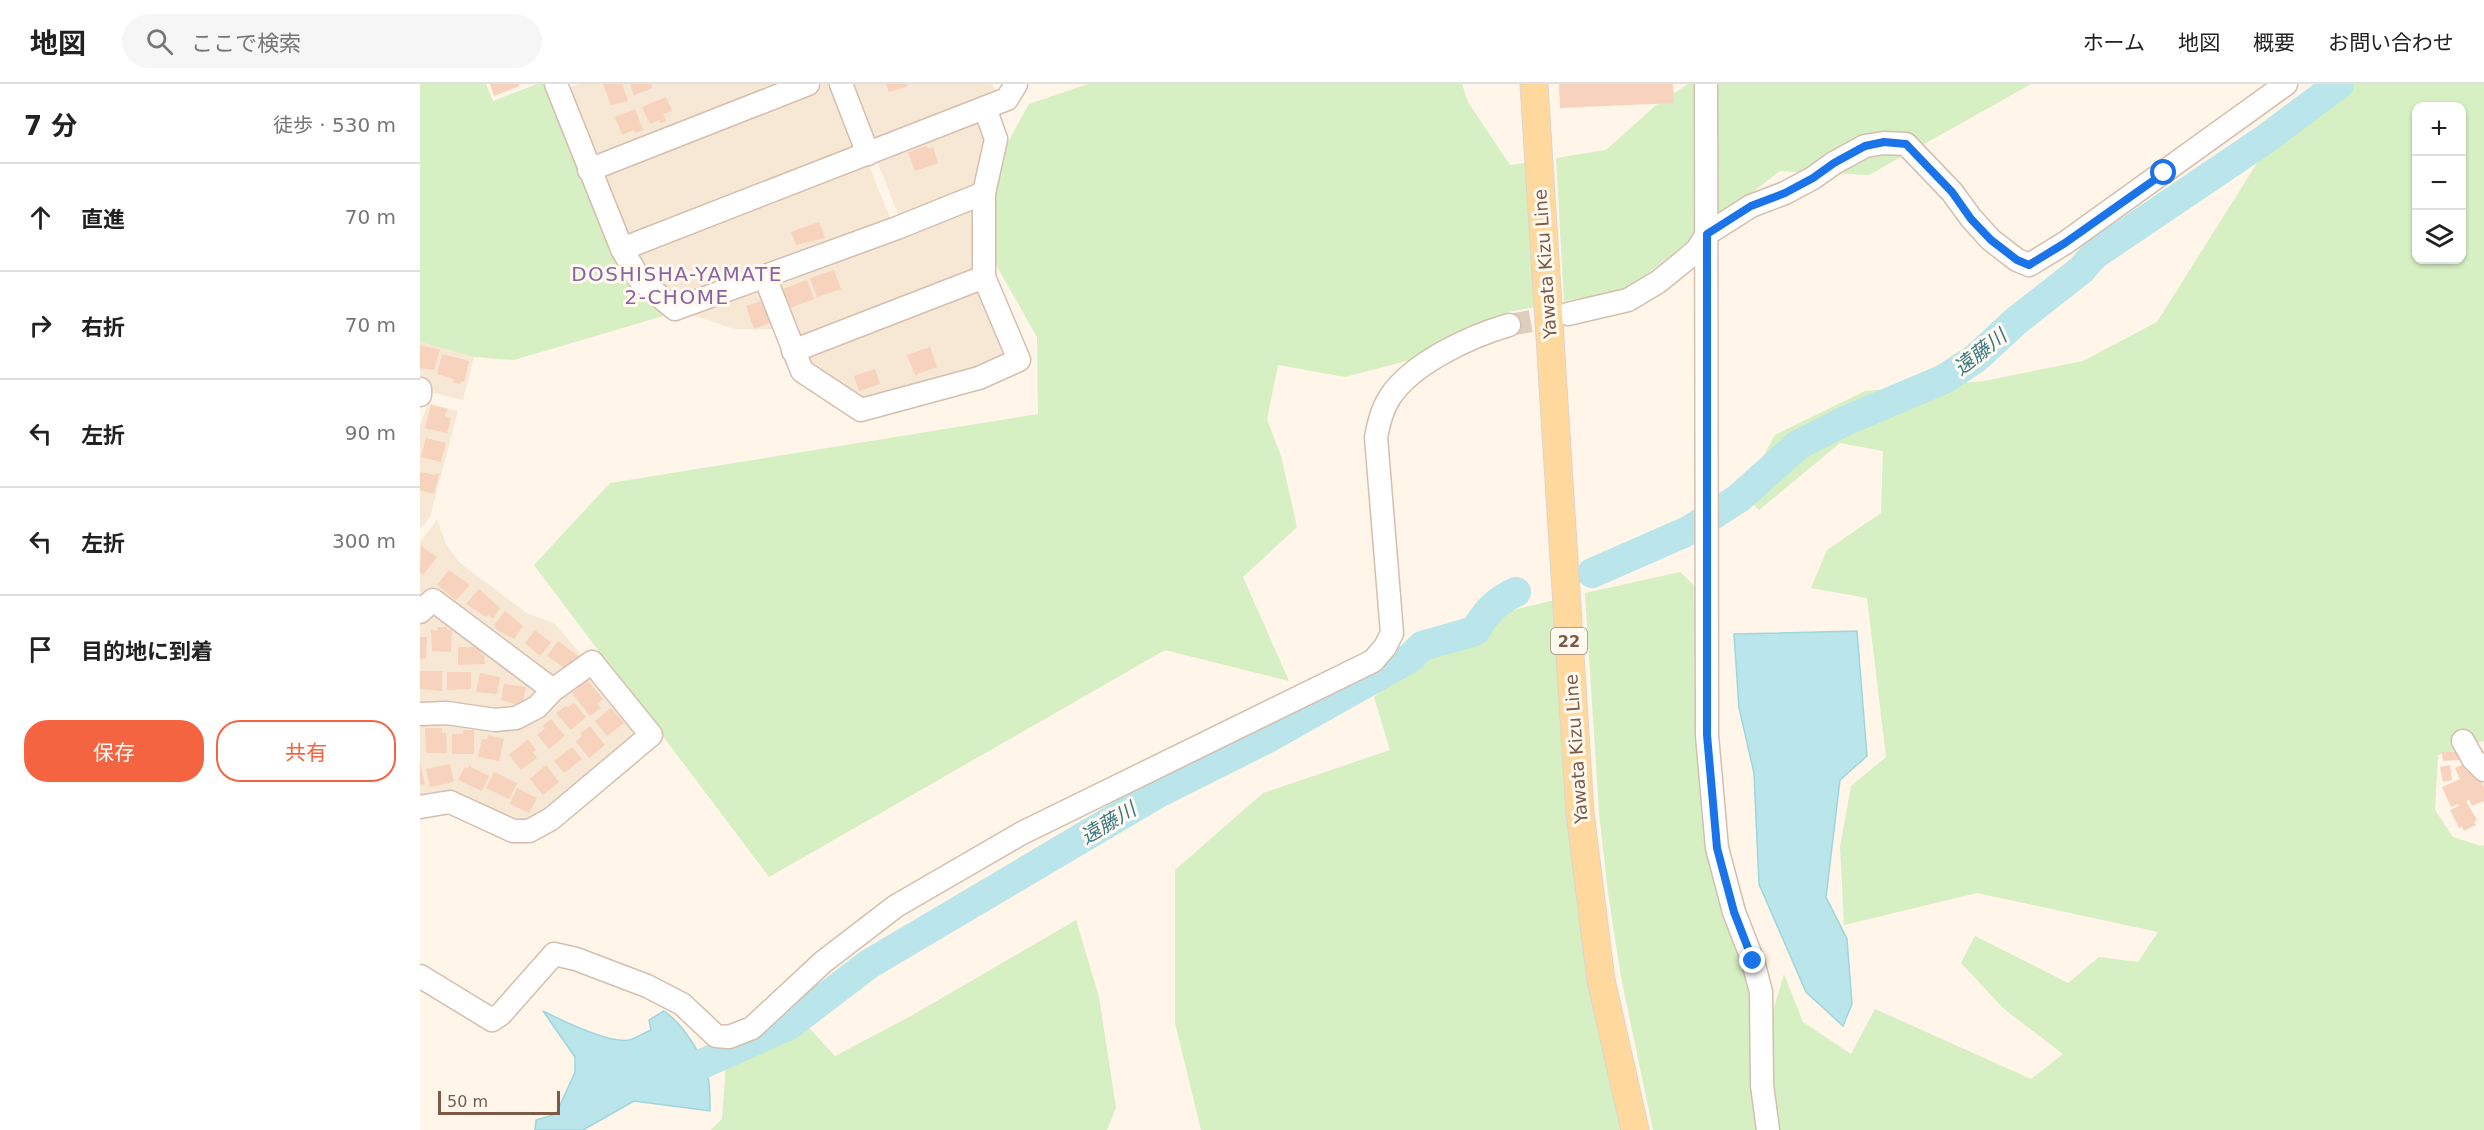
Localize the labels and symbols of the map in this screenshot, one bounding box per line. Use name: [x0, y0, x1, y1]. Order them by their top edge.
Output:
route start: [2150, 159, 2176, 185]
street label: Yawata Kizu Line: [1529, 188, 1561, 341]
district label: DOSHISHA-YAMATE 2-CHOME: [571, 262, 783, 309]
water label: 遠藤川: [1949, 323, 2013, 380]
road number: 22: [1551, 628, 1587, 654]
street label: Yawata Kizu Line: [1560, 673, 1592, 826]
water label: 遠藤川: [1076, 796, 1142, 849]
route end: [1739, 947, 1765, 973]
scale bar: [438, 1088, 560, 1116]

